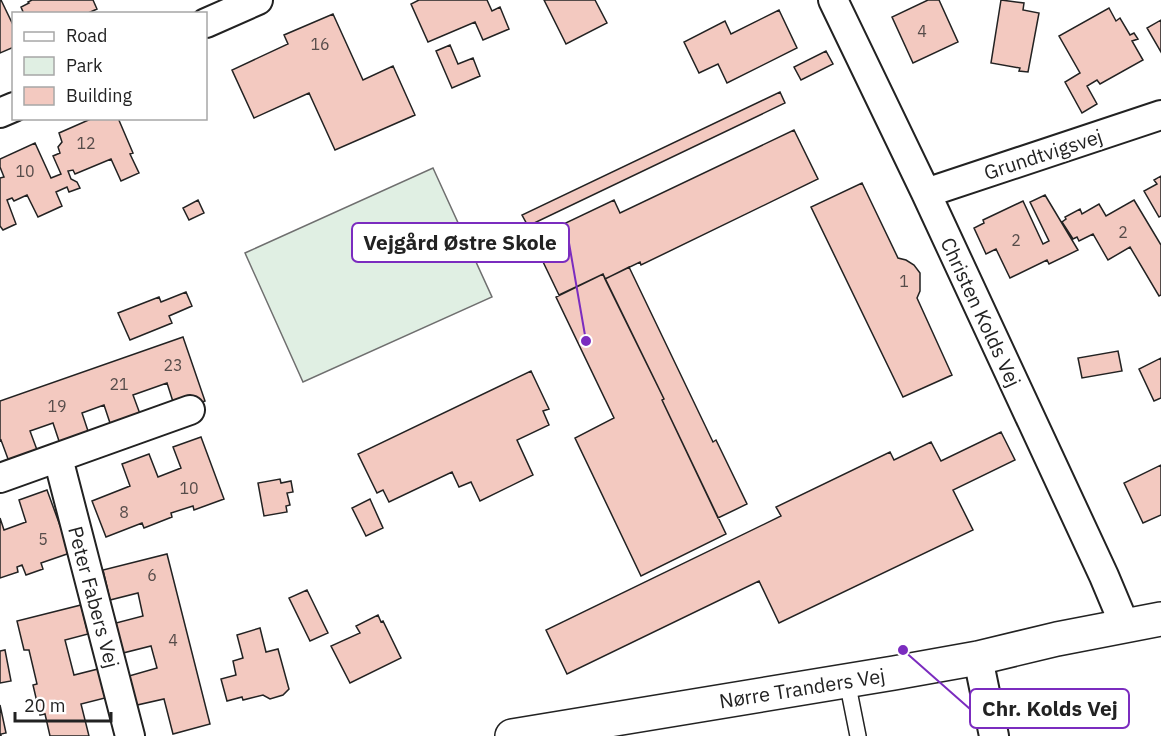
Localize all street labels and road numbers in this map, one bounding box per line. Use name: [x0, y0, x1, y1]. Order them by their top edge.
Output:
street label: Grundtvigsvej: [980, 122, 1106, 186]
street label: Christen Kolds Vej: [934, 233, 1028, 391]
street label: Peter Fabers Vej: [62, 523, 126, 671]
street label: Nørre Tranders Vej: [717, 662, 887, 714]

